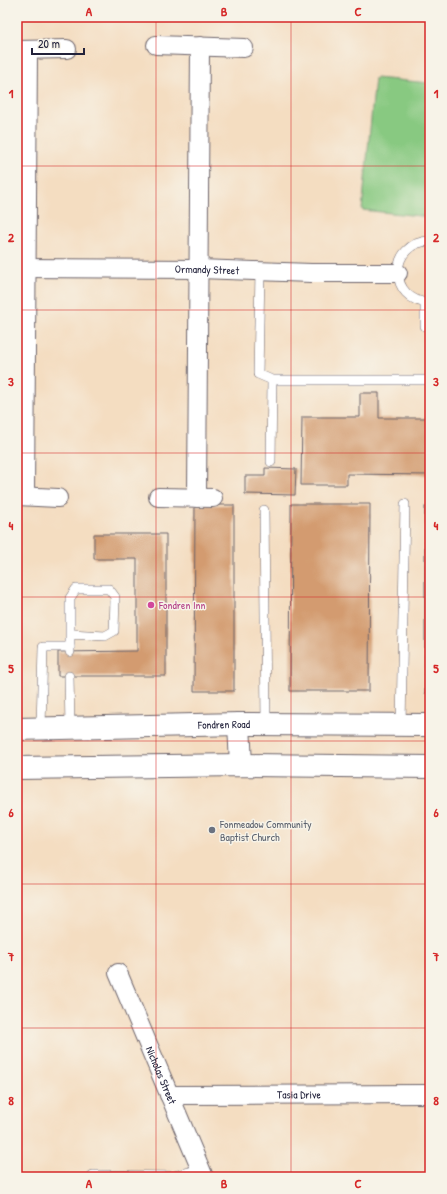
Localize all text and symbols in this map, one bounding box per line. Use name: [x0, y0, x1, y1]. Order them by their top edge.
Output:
text: A: [86, 2, 93, 20]
text: B: [221, 2, 228, 20]
text: C: [354, 2, 362, 20]
scale bar: [32, 30, 84, 56]
text: 20 m: [38, 35, 60, 52]
text: 1: [9, 84, 14, 102]
text: 1: [434, 84, 439, 102]
text: 2: [8, 228, 15, 246]
text: 2: [433, 228, 440, 246]
street label: Ormandy Street: [175, 262, 240, 277]
text: 3: [8, 372, 14, 390]
text: 3: [433, 372, 439, 390]
text: 4: [9, 516, 14, 534]
text: 4: [434, 516, 439, 534]
place label: Fondren Inn: [158, 598, 205, 612]
marker: Fondren Inn: [146, 600, 156, 610]
text: 5: [8, 659, 14, 677]
text: 5: [433, 659, 439, 677]
street label: Fondren Road: [197, 717, 251, 732]
text: 6: [8, 803, 14, 821]
text: 6: [433, 803, 439, 821]
place label: Fonmeadow Community Baptist Church: [219, 817, 312, 844]
marker: Fonmeadow Community Baptist Church: [207, 825, 217, 835]
text: 7: [7, 947, 15, 965]
text: 7: [432, 947, 440, 965]
street label: Nicholas Street: [143, 1044, 180, 1106]
street label: Tasia Drive: [277, 1087, 322, 1102]
text: 8: [8, 1091, 14, 1109]
text: 8: [433, 1091, 439, 1109]
text: A: [86, 1174, 93, 1192]
text: B: [221, 1174, 228, 1192]
text: C: [354, 1174, 362, 1192]

